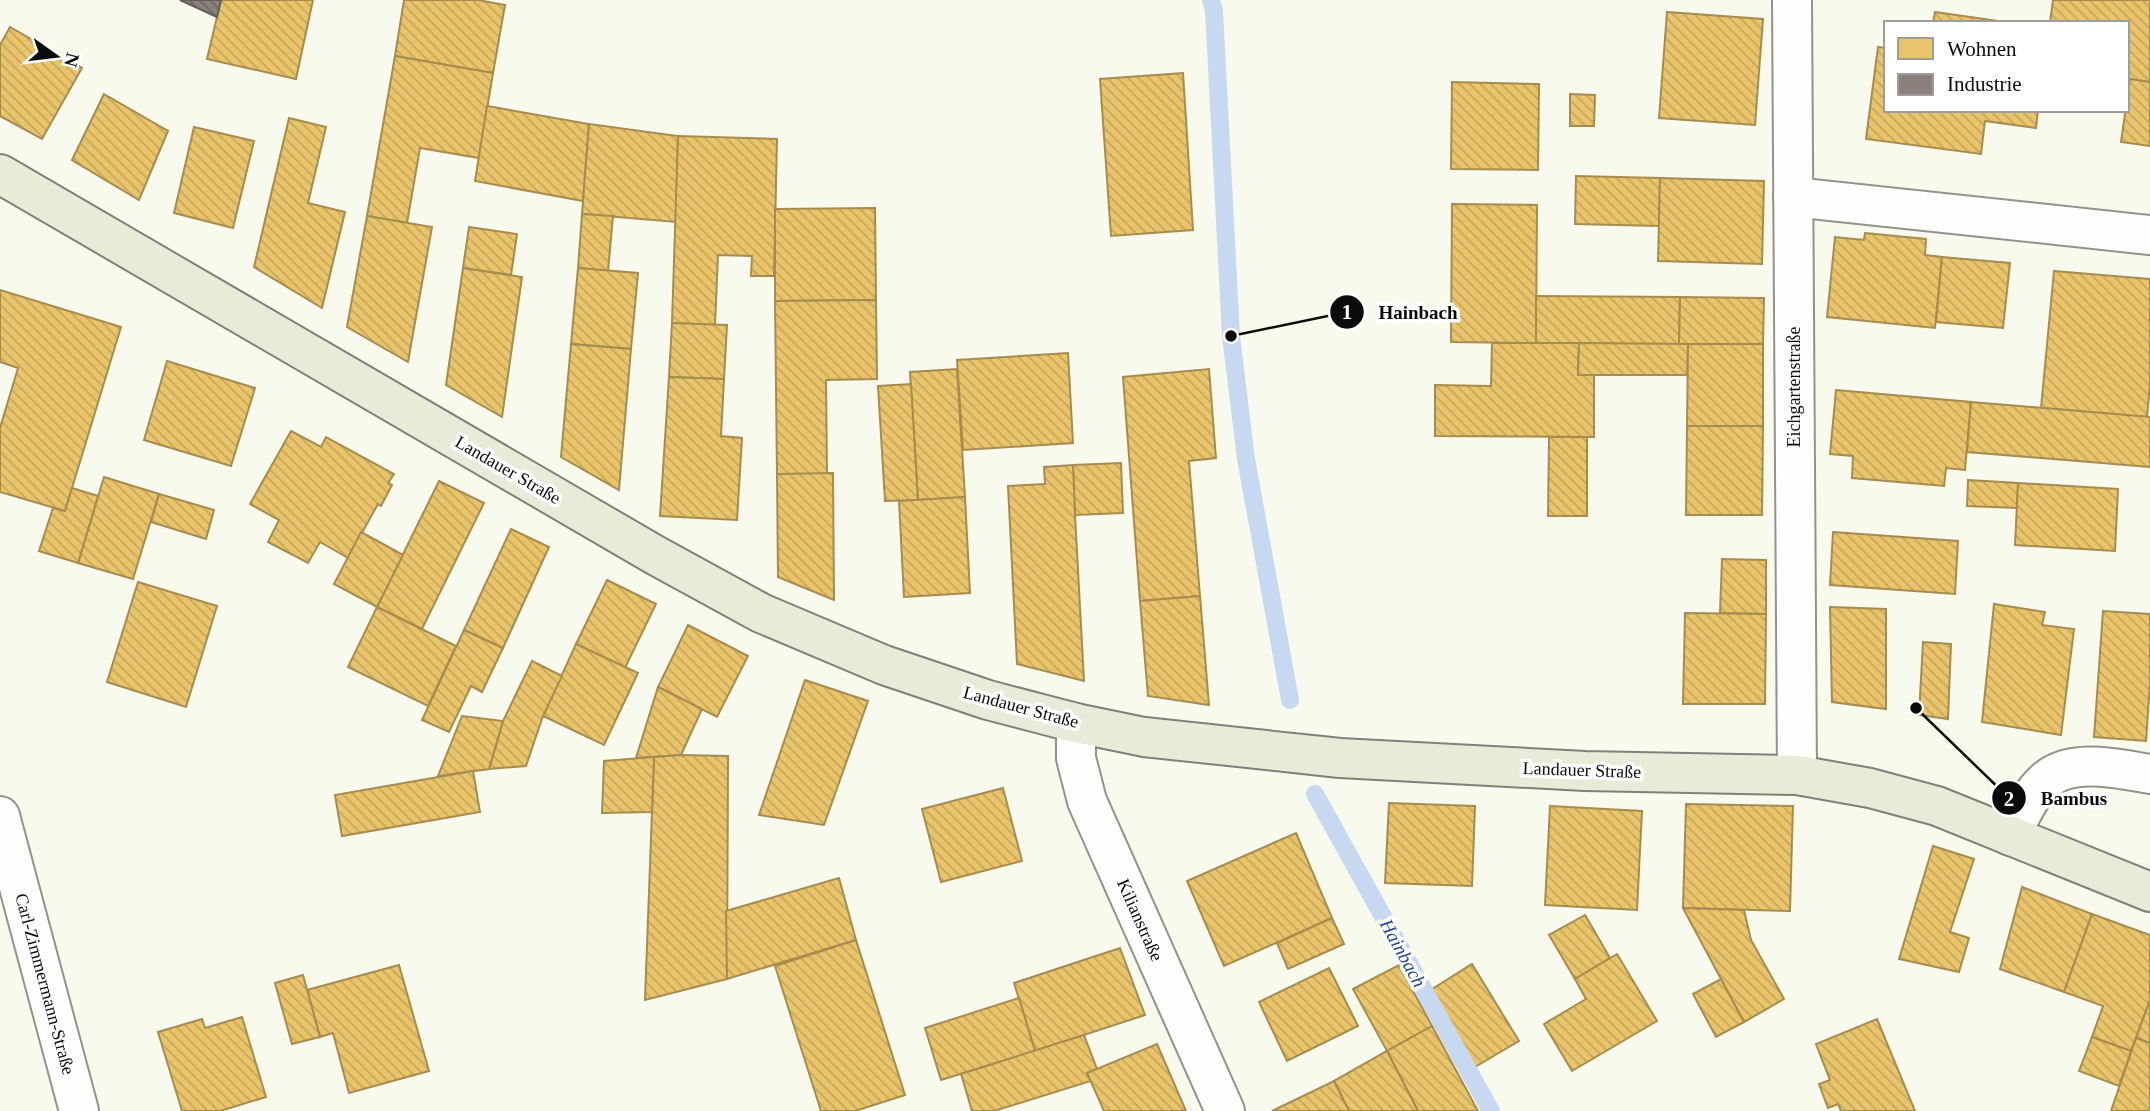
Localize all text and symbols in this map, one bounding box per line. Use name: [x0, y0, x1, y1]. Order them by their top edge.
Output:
north arrow: [21, 21, 91, 91]
legend: [1884, 21, 2129, 112]
text: Wohnen: [1947, 37, 2017, 61]
text: N: [60, 51, 84, 69]
text: Industrie: [1947, 72, 2022, 96]
callout: Hainbach: [1330, 292, 1472, 332]
text: 1: [1342, 300, 1352, 324]
text: Hainbach: [1378, 302, 1458, 323]
street label: Eichgartenstraße: [1784, 327, 1804, 447]
street label: Landauer Straße: [452, 432, 564, 508]
street label: Landauer Straße: [961, 682, 1081, 732]
street label: Landauer Straße: [1522, 758, 1642, 782]
callout: Bambus: [1992, 778, 2121, 818]
text: 2: [2004, 787, 2014, 811]
text: Bambus: [2041, 788, 2107, 809]
street label: Kilianstraße: [1113, 876, 1167, 964]
street label: Carl-Zimmermann-Straße: [11, 891, 79, 1077]
water label: Hainbach: [1375, 914, 1430, 991]

